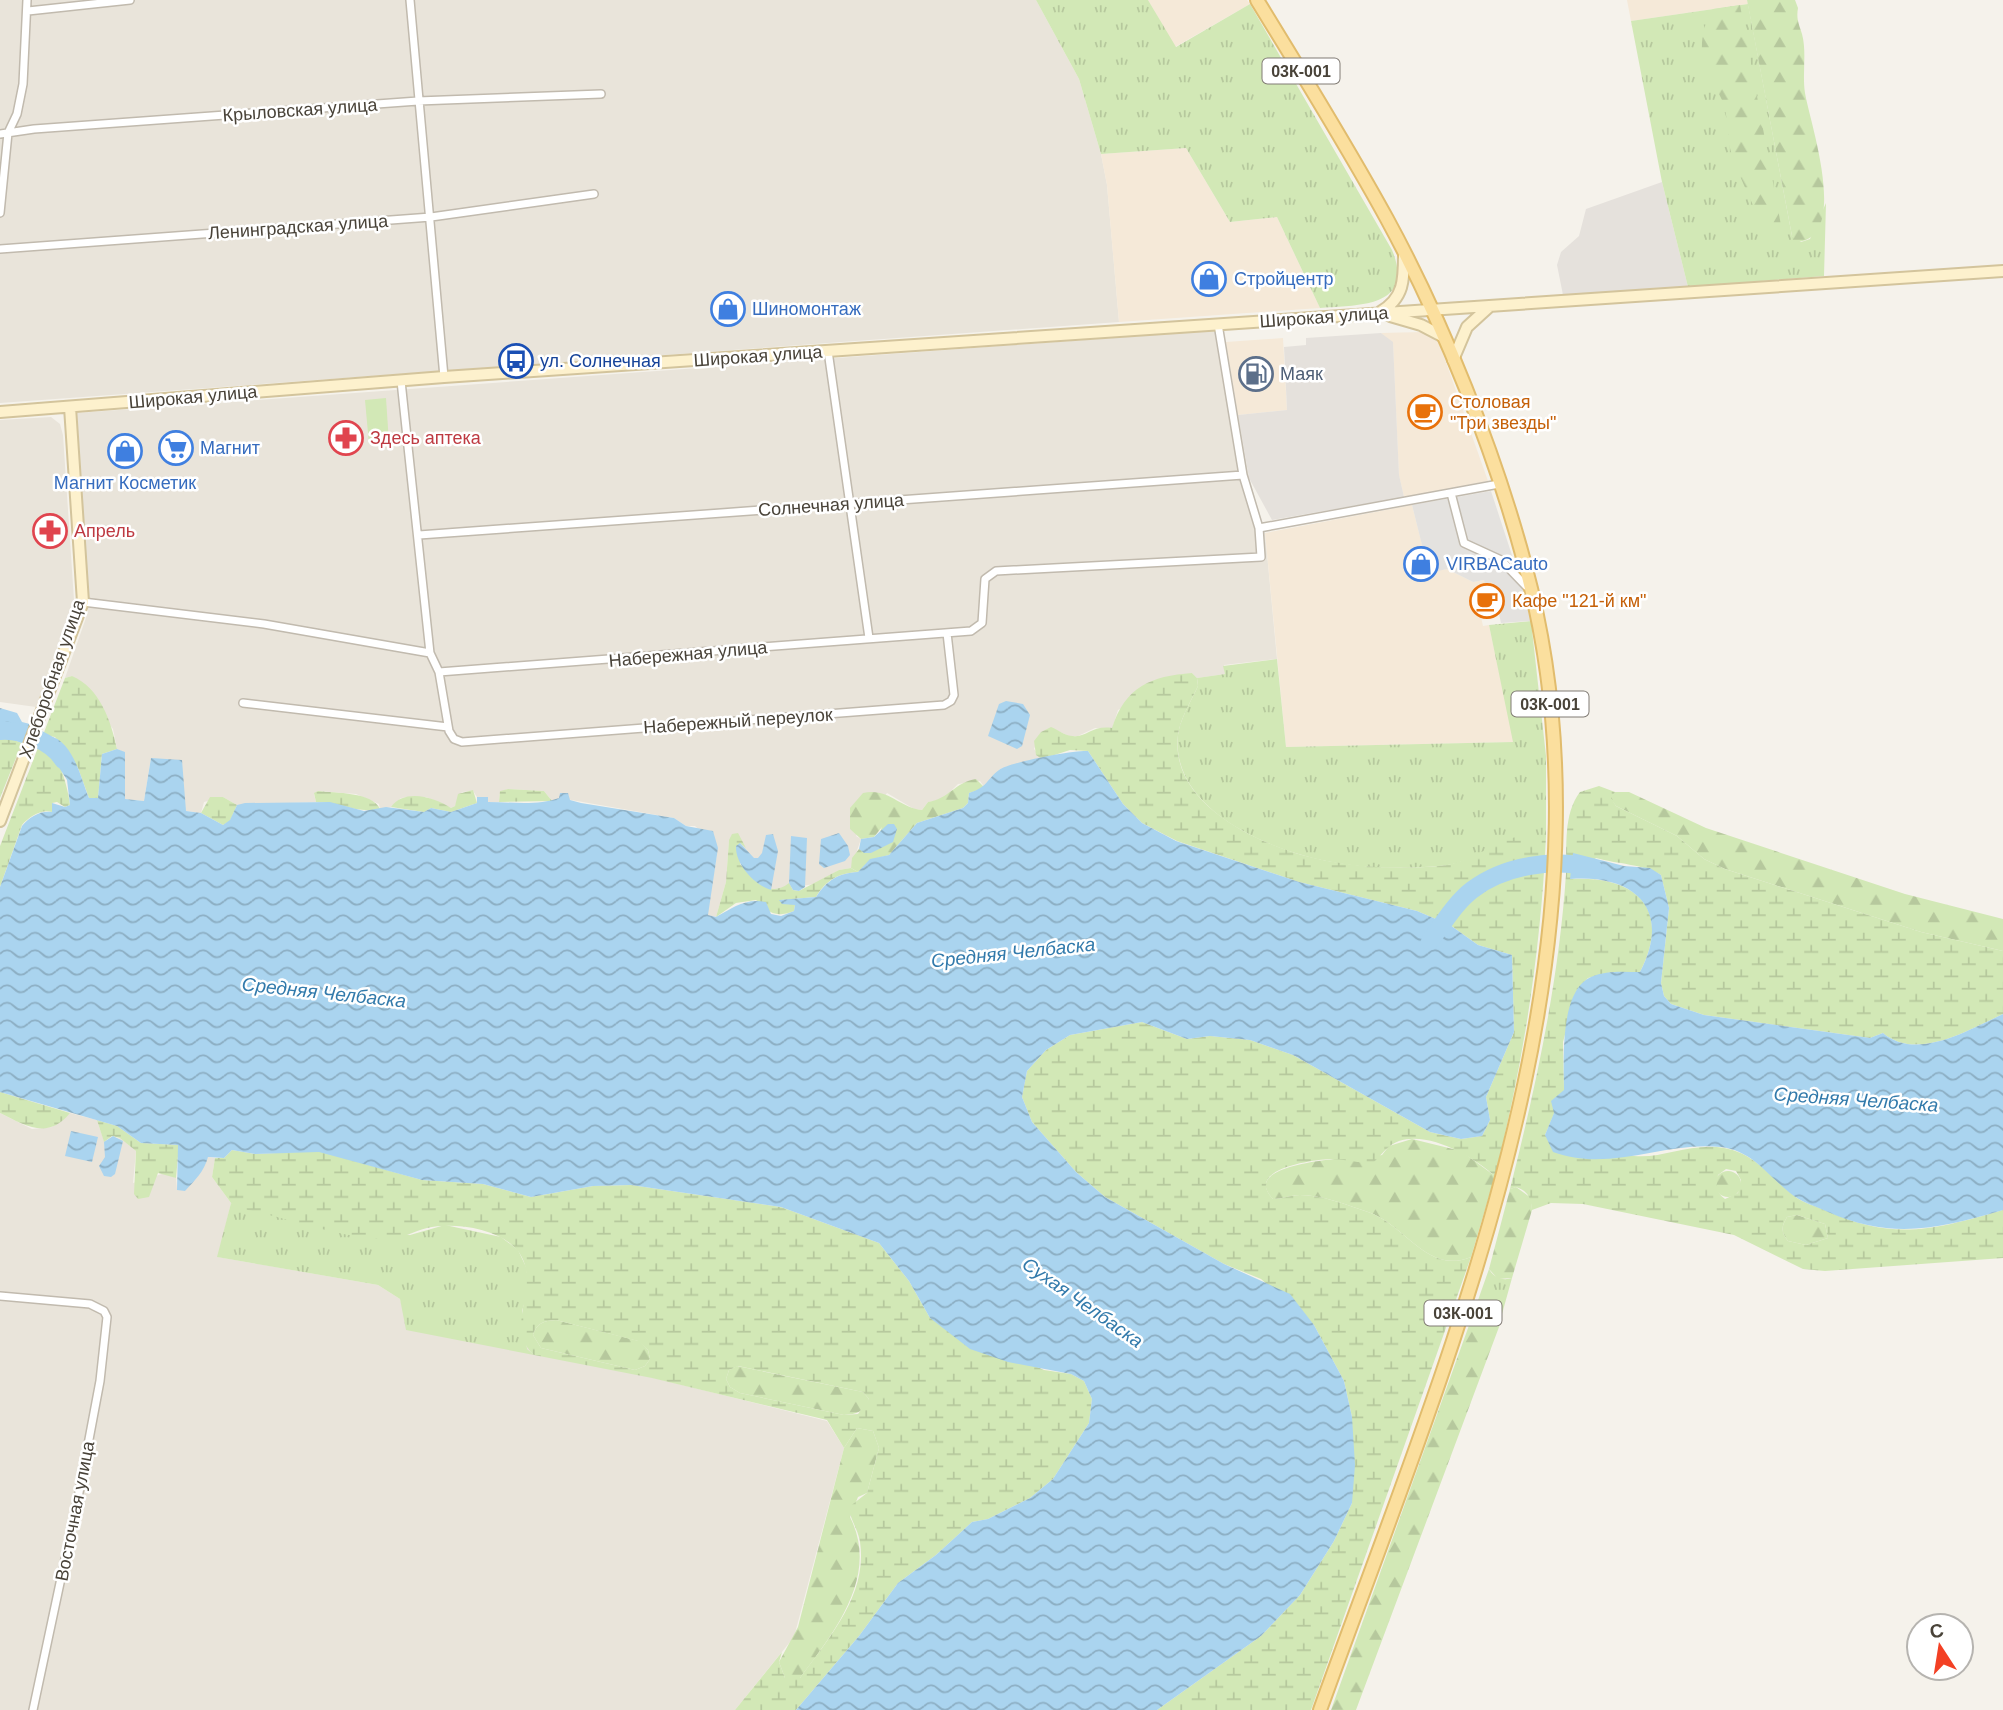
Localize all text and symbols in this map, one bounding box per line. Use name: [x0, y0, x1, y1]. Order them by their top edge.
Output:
road number: 03К-001: [1262, 58, 1340, 83]
street label: Крыловская улица: [222, 95, 379, 125]
street label: Ленинградская улица: [207, 211, 390, 243]
shop icon: Стройцентр: [1190, 260, 1228, 298]
place label: Стройцентр: [1234, 269, 1334, 289]
shop icon: Шиномонтаж: [709, 290, 747, 328]
place label: Шиномонтаж: [752, 299, 861, 319]
street label: Широкая улица: [1259, 302, 1390, 331]
street label: Широкая улица: [693, 341, 824, 370]
bus stop icon: ул. Солнечная: [497, 342, 535, 380]
place label: ул. Солнечная: [540, 351, 661, 371]
fuel station icon: Маяк: [1237, 355, 1275, 393]
place label: Маяк: [1280, 364, 1323, 384]
street label: Широкая улица: [128, 381, 259, 413]
place label: Столовая "Три звезды": [1450, 392, 1556, 433]
cafe icon: Столовая "Три звезды": [1406, 393, 1444, 431]
pharmacy icon: Здесь аптека: [327, 419, 365, 457]
place label: Здесь аптека: [370, 428, 482, 448]
supermarket icon: Магнит: [157, 429, 195, 467]
shop icon: Магнит Косметик: [106, 432, 144, 470]
place label: Магнит: [200, 438, 260, 458]
place label: Магнит Косметик: [54, 473, 196, 493]
street label: Солнечная улица: [757, 490, 906, 520]
pharmacy icon: Апрель: [31, 512, 69, 550]
place label: Апрель: [74, 521, 135, 541]
shop icon: VIRBACauto: [1402, 545, 1440, 583]
place label: VIRBACauto: [1446, 554, 1548, 574]
cafe icon: Кафе "121-й км": [1468, 582, 1506, 620]
place label: Кафе "121-й км": [1512, 591, 1646, 611]
street label: Хлеборобная улица: [15, 596, 89, 761]
street label: Набережная улица: [608, 637, 769, 671]
road number: 03К-001: [1512, 692, 1588, 716]
street label: Набережный переулок: [643, 704, 833, 738]
water label: Средняя Челбаска: [930, 933, 1096, 972]
water label: Средняя Челбаска: [241, 973, 407, 1012]
water label: Средняя Челбаска: [1773, 1083, 1939, 1116]
water label: Сухая Челбаска: [1019, 1253, 1147, 1352]
road number: 03К-001: [1424, 1301, 1502, 1326]
street label: Восточная улица: [52, 1438, 99, 1583]
north arrow: [1905, 1612, 1975, 1682]
text: С: [1928, 1619, 1946, 1643]

